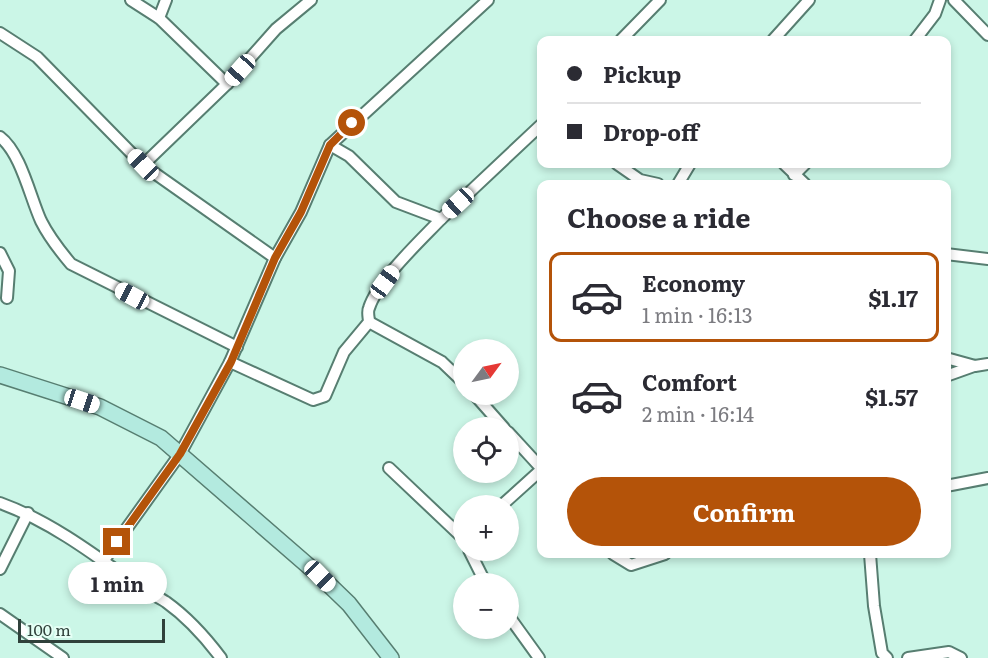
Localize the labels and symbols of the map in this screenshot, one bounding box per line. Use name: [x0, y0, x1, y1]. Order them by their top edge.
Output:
car: [221, 51, 259, 89]
route start: [338, 109, 365, 136]
car: [124, 146, 162, 184]
car: [439, 184, 477, 222]
car: [367, 262, 403, 302]
car: [112, 280, 152, 312]
north arrow: [453, 339, 519, 405]
car: [62, 387, 102, 415]
route end: [103, 528, 130, 555]
car: [301, 557, 339, 595]
callout: 1 min: [68, 563, 166, 605]
scale bar: [18, 616, 165, 644]

